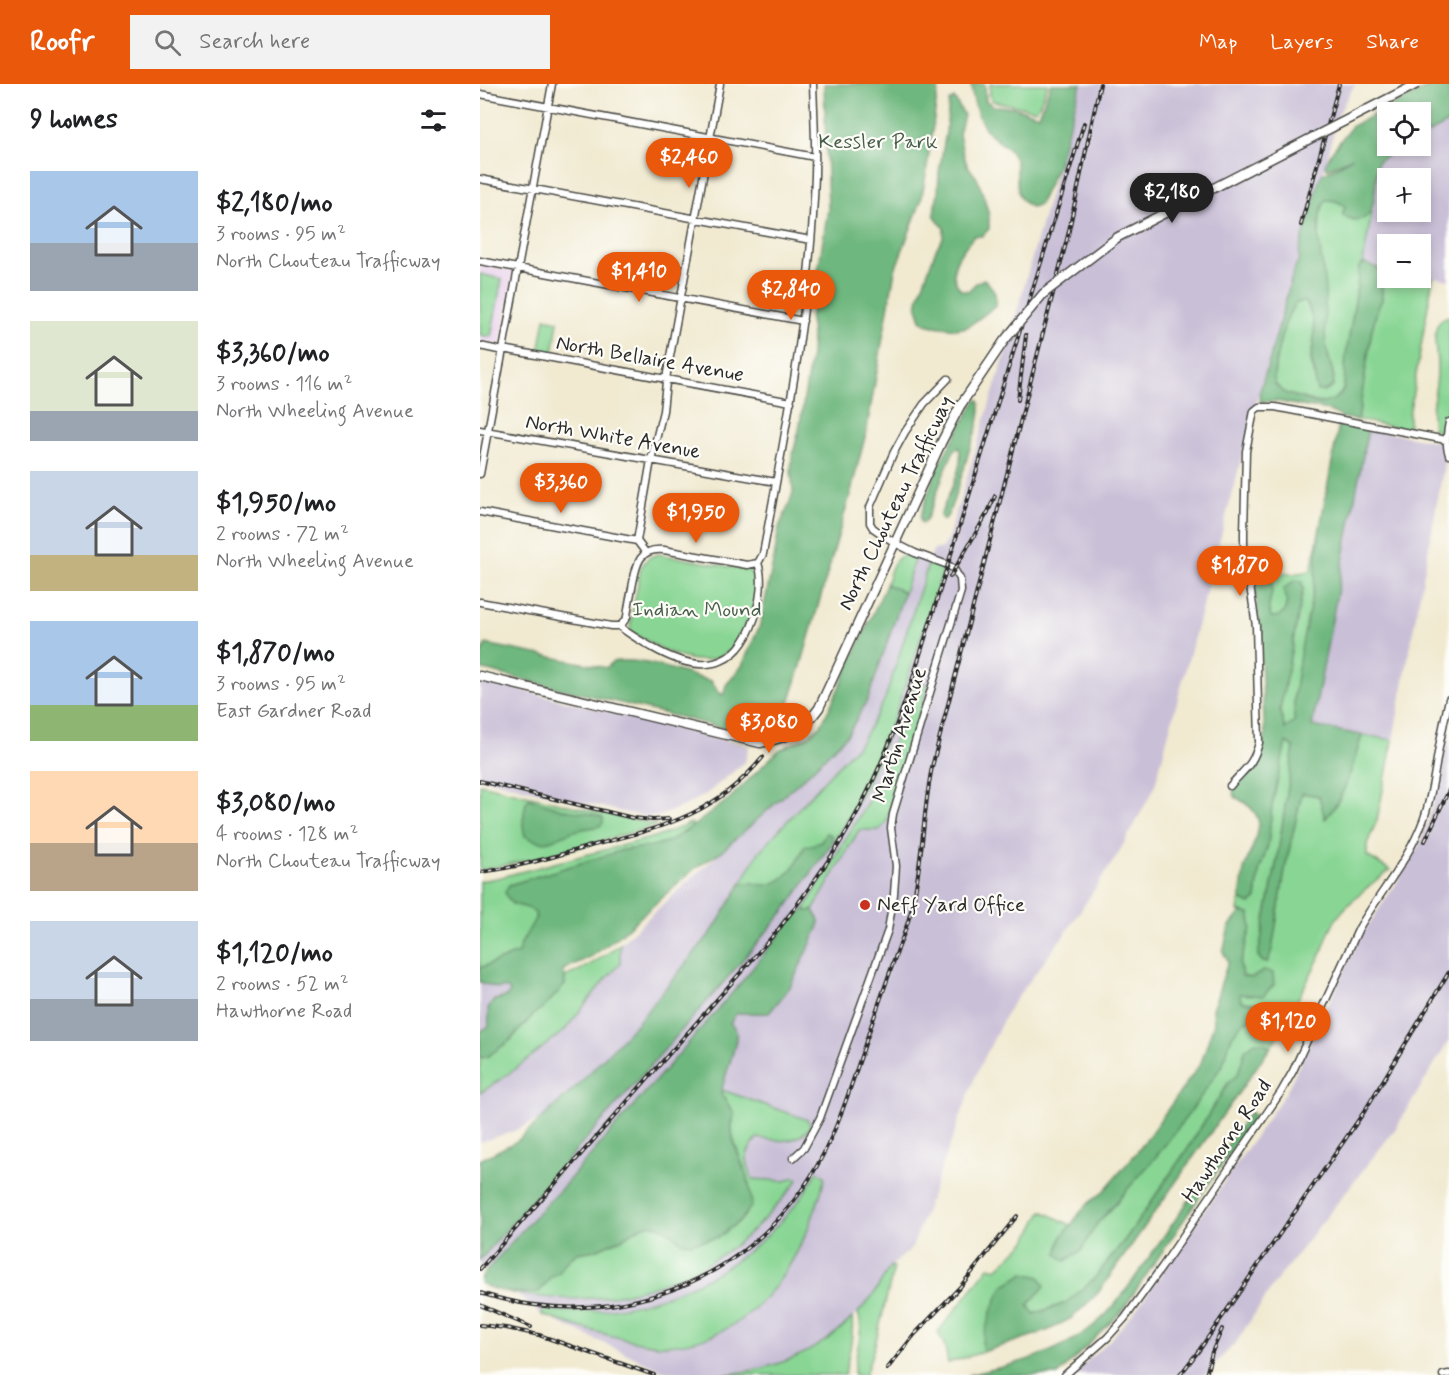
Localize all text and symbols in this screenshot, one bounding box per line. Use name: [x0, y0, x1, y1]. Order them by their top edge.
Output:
search box: [130, 15, 550, 69]
text: Roofr: [30, 24, 94, 61]
icon: search: [151, 26, 184, 59]
text: Search here: [199, 28, 310, 56]
text: Map: [1199, 28, 1237, 56]
text: Layers: [1270, 28, 1333, 56]
text: Share: [1366, 28, 1419, 56]
map controls: [1377, 102, 1431, 288]
button: locate: [1377, 102, 1431, 156]
text: 9 homes: [30, 103, 118, 137]
icon: filters: [417, 104, 450, 137]
park label: Kessler Park: [818, 128, 938, 156]
pin: $2,460: [640, 138, 738, 189]
text: $2,460: [660, 144, 718, 171]
button: +: [1377, 168, 1431, 222]
pin: $2,180: [1123, 173, 1221, 224]
text: $2,180: [1144, 179, 1200, 206]
text: $2,180/mo: [216, 187, 333, 221]
icon: home: [78, 195, 150, 267]
text: 3 rooms · 95 m²: [216, 221, 346, 248]
button: −: [1377, 234, 1431, 288]
text: North Chouteau Trafficway: [216, 248, 440, 275]
pin: $1,410: [590, 252, 688, 303]
text: $1,410: [611, 258, 667, 285]
pin: $2,840: [742, 270, 840, 321]
text: $2,840: [761, 276, 821, 303]
street label: North Bellaire Avenue: [554, 329, 746, 389]
text: $3,360/mo: [216, 337, 330, 371]
icon: home: [78, 345, 150, 417]
text: 3 rooms · 116 m²: [216, 371, 352, 398]
street label: North Chouteau Trafficway: [832, 391, 960, 615]
text: North Wheeling Avenue: [216, 398, 414, 425]
street label: North White Avenue: [523, 408, 703, 466]
pin: $3,360: [512, 463, 610, 514]
text: $3,360: [534, 469, 588, 496]
text: $1,950/mo: [216, 487, 336, 521]
pin: $1,950: [647, 493, 745, 544]
icon: home: [78, 495, 150, 567]
text: $1,950: [666, 499, 726, 526]
text: 2 rooms · 72 m²: [216, 521, 349, 548]
pin: $1,870: [1191, 546, 1289, 597]
text: North Wheeling Avenue: [216, 548, 414, 575]
text: $1,870: [1211, 552, 1269, 579]
park label: Indian Mound: [632, 596, 762, 624]
text: $1,870/mo: [216, 637, 335, 671]
icon: home: [78, 645, 150, 717]
street label: Martin Avenue: [866, 664, 934, 806]
text: 3 rooms · 95 m²: [216, 671, 346, 698]
text: East Gardner Road: [216, 698, 371, 725]
pin: $3,080: [720, 703, 818, 754]
text: $3,080: [740, 709, 798, 736]
text: $3,080/mo: [216, 787, 335, 821]
icon: home: [78, 795, 150, 867]
text: 4 rooms · 128 m²: [216, 821, 358, 848]
text: North Chouteau Trafficway: [216, 848, 440, 875]
place label: Neff Yard Office: [877, 891, 1025, 919]
marker: Neff Yard Office: [858, 898, 872, 912]
text: $1,120/mo: [216, 937, 333, 971]
icon: home: [78, 945, 150, 1017]
text: 2 rooms · 52 m²: [216, 971, 349, 998]
text: Hawthorne Road: [216, 998, 352, 1025]
pin: $1,120: [1239, 1002, 1337, 1053]
text: $1,120: [1260, 1008, 1316, 1035]
street label: Hawthorne Road: [1175, 1074, 1279, 1208]

